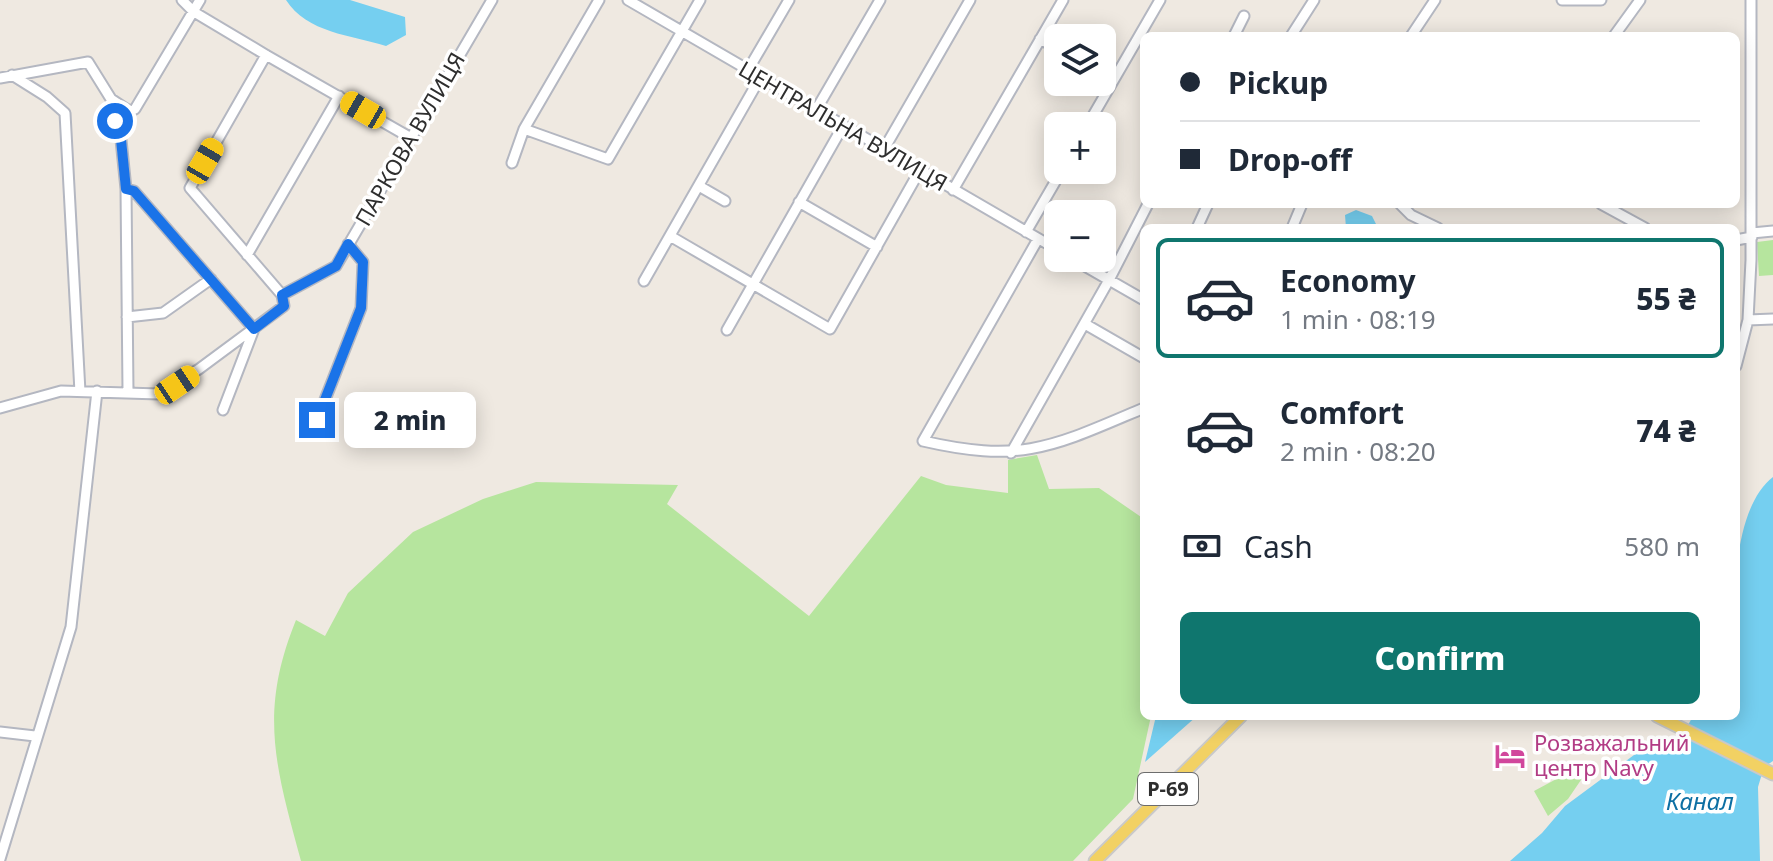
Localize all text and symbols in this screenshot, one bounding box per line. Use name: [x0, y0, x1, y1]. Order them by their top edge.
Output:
map controls: [1044, 24, 1116, 272]
button: layers: [1044, 24, 1116, 96]
street label: ПАРКОВА ВУЛИЦЯ: [347, 46, 471, 231]
street label: ЦЕНТРАЛЬНА ВУЛИЦЯ: [734, 53, 953, 197]
text: Pickup: [1228, 62, 1328, 103]
car: [336, 88, 390, 132]
route start: [97, 103, 133, 139]
button: +: [1044, 112, 1116, 184]
car: [183, 134, 227, 188]
text: Drop-off: [1228, 139, 1352, 180]
button: −: [1044, 200, 1116, 272]
text: Economy: [1280, 260, 1416, 301]
icon: car: [1184, 262, 1256, 334]
text: 55 ₴: [1636, 278, 1696, 319]
text: 1 min · 08:19: [1280, 301, 1436, 337]
car: [150, 362, 204, 408]
callout: 2 min: [345, 392, 477, 448]
text: Comfort: [1280, 392, 1404, 433]
icon: car: [1184, 394, 1256, 466]
route end: [299, 402, 335, 438]
text: 2 min: [374, 402, 446, 438]
text: 74 ₴: [1636, 410, 1696, 451]
text: 2 min · 08:20: [1280, 433, 1436, 469]
icon: cash: [1180, 524, 1224, 568]
text: Cash: [1244, 526, 1313, 567]
text: 580 m: [1624, 528, 1700, 564]
button: Confirm: [1180, 612, 1700, 704]
place label: Розважальний центр Navy: [1534, 727, 1689, 782]
hotel icon: Розважальний центр Navy: [1493, 739, 1527, 773]
road number: Р-69: [1138, 773, 1198, 805]
water label: Канал: [1666, 784, 1734, 817]

